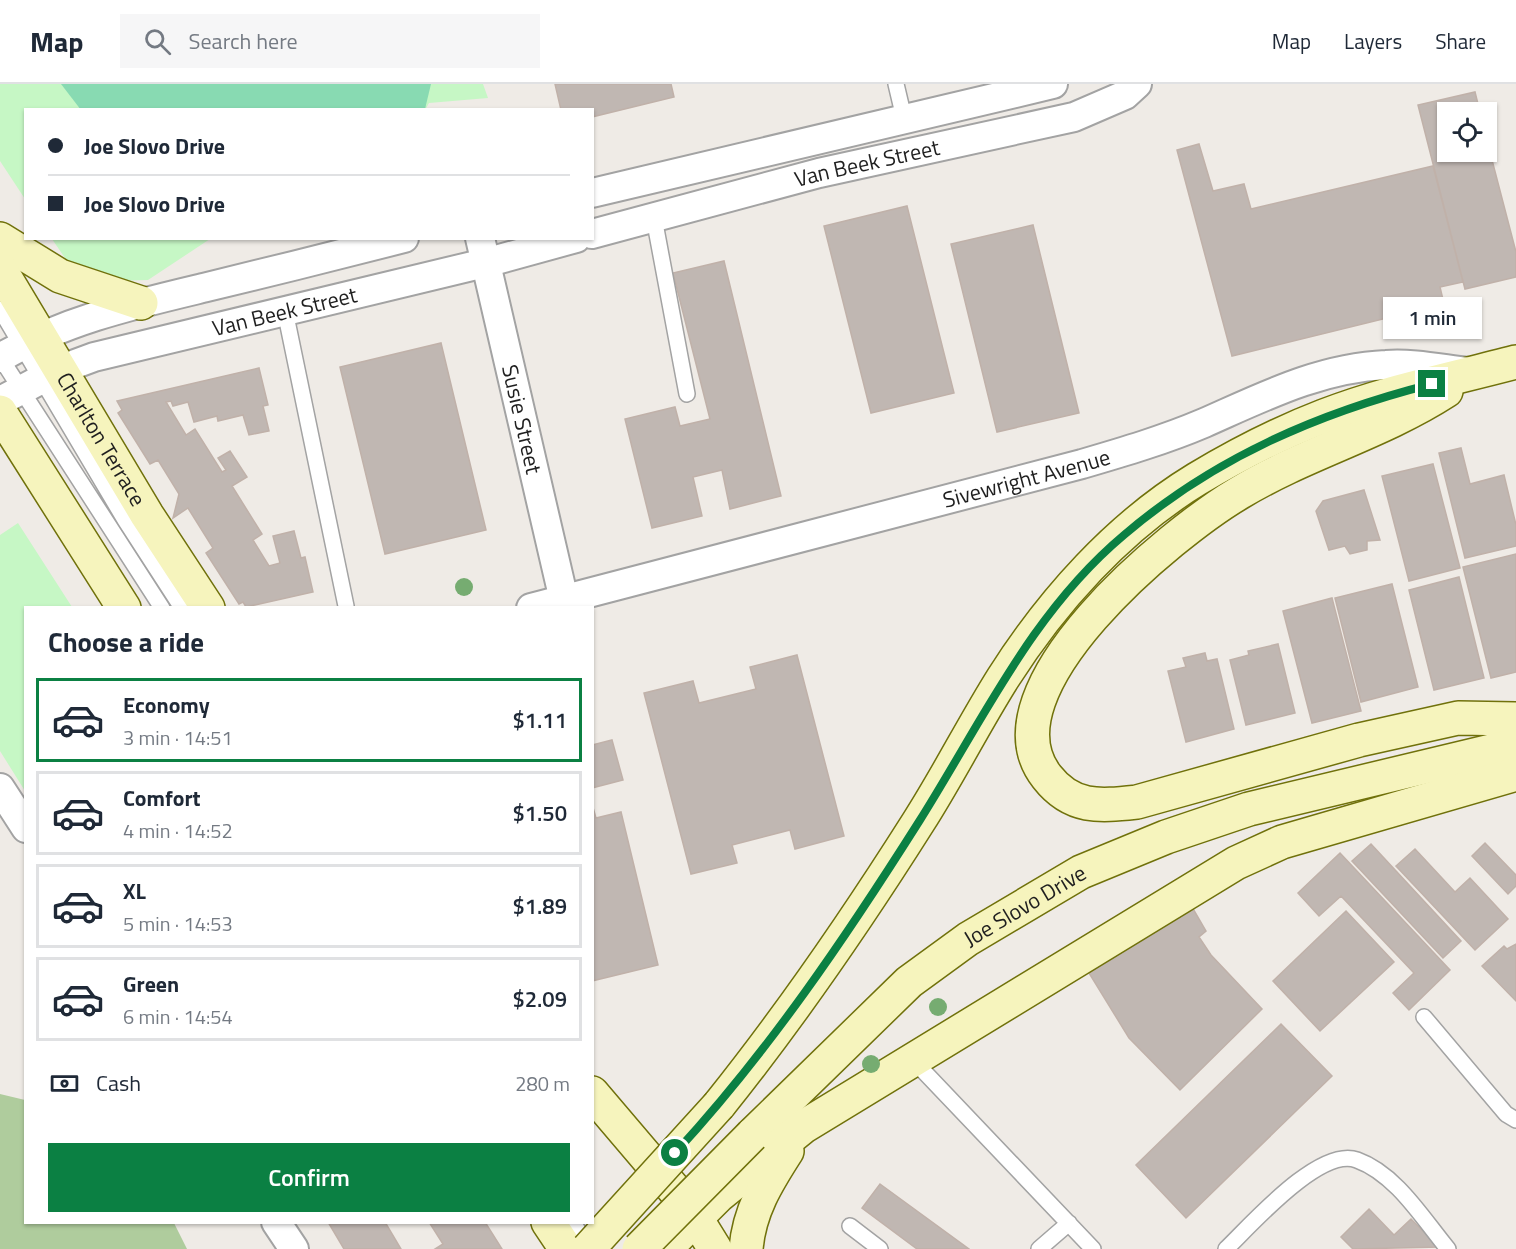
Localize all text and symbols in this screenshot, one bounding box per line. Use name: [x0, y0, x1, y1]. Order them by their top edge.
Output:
search box: [120, 14, 540, 68]
text: Map: [30, 20, 84, 63]
text: Search here: [189, 24, 298, 58]
icon: search: [141, 25, 174, 58]
text: Map: [1272, 25, 1311, 57]
text: Layers: [1344, 25, 1402, 57]
text: Share: [1435, 25, 1486, 57]
map controls: [1437, 102, 1497, 162]
button: locate: [1437, 102, 1497, 162]
text: Joe Slovo Drive: [84, 129, 225, 163]
street label: Van Beek Street: [790, 130, 943, 196]
text: Joe Slovo Drive: [84, 187, 225, 221]
street label: Van Beek Street: [209, 277, 361, 345]
callout: 1 min: [1382, 297, 1482, 339]
text: 1 min: [1408, 302, 1457, 333]
street label: Susie Street: [493, 361, 551, 478]
street label: Charlton Terrace: [48, 365, 155, 513]
route end: [1418, 370, 1445, 397]
street label: Sivewright Avenue: [939, 440, 1114, 517]
text: Choose a ride: [48, 621, 204, 662]
text: Economy: [123, 688, 210, 722]
icon: car: [51, 693, 105, 747]
text: $1.11: [512, 703, 567, 737]
text: 3 min · 14:51: [123, 722, 233, 753]
text: Comfort: [123, 781, 201, 815]
icon: car: [51, 786, 105, 840]
text: $1.50: [512, 796, 567, 830]
text: 4 min · 14:52: [123, 815, 233, 846]
street label: Joe Slovo Drive: [957, 856, 1092, 955]
text: XL: [123, 874, 146, 908]
icon: car: [51, 879, 105, 933]
text: $1.89: [512, 889, 567, 923]
text: 5 min · 14:53: [123, 908, 233, 939]
text: Green: [123, 967, 179, 1001]
icon: car: [51, 972, 105, 1026]
text: $2.09: [512, 982, 567, 1016]
text: 6 min · 14:54: [123, 1001, 233, 1032]
text: Cash: [96, 1066, 141, 1100]
icon: cash: [48, 1067, 81, 1100]
text: 280 m: [515, 1068, 570, 1099]
route start: [661, 1139, 688, 1166]
button: Confirm: [48, 1143, 570, 1212]

